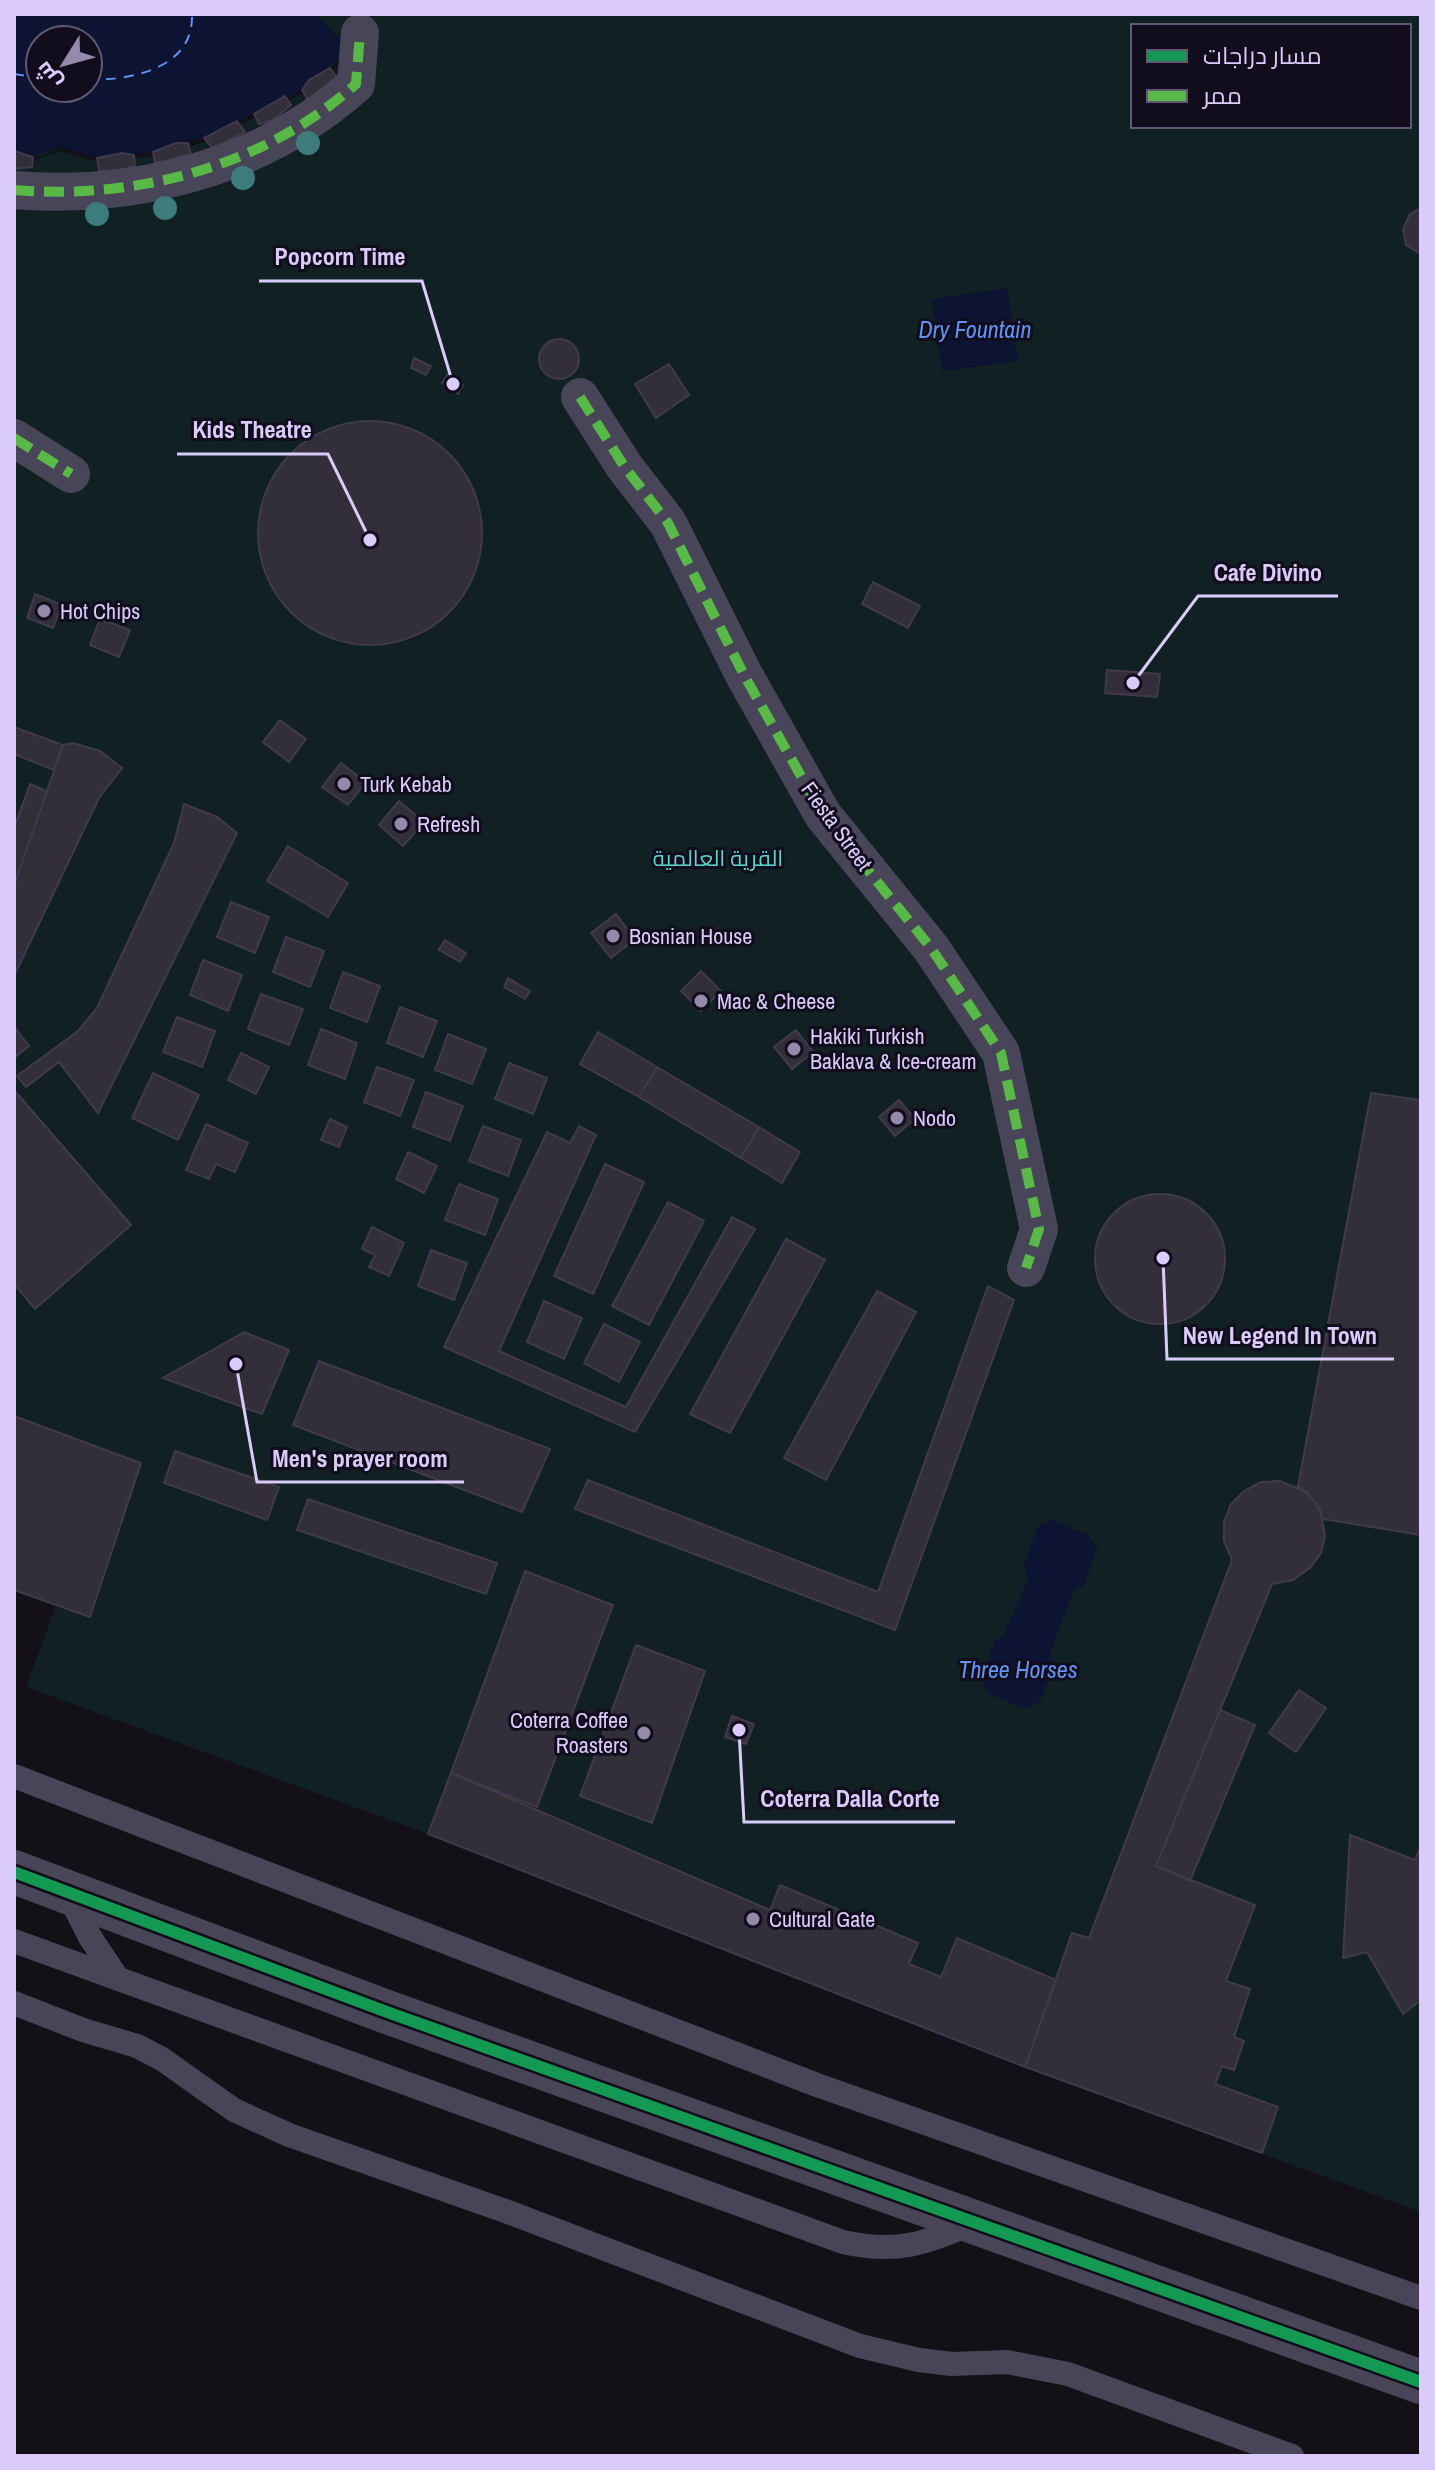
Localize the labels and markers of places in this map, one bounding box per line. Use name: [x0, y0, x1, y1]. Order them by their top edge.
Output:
callout: Popcorn Time: [259, 233, 422, 281]
callout: Kids Theatre: [177, 406, 328, 454]
callout: Cafe Divino: [1198, 548, 1338, 596]
place label: Hot Chips: [60, 596, 140, 626]
marker: Hot Chips: [35, 602, 53, 620]
place label: Turk Kebab: [360, 769, 452, 799]
marker: Turk Kebab: [335, 775, 353, 793]
place label: Refresh: [417, 809, 480, 839]
marker: Refresh: [392, 815, 410, 833]
place label: Bosnian House: [629, 921, 752, 951]
marker: Bosnian House: [604, 927, 622, 945]
place label: Mac & Cheese: [717, 986, 835, 1016]
marker: Mac & Cheese: [692, 992, 710, 1010]
place label: Hakiki Turkish Baklava & Ice-cream: [810, 1021, 976, 1076]
marker: Hakiki Turkish Baklava & Ice-cream: [785, 1040, 803, 1058]
place label: Nodo: [913, 1103, 956, 1133]
marker: Nodo: [888, 1109, 906, 1127]
callout: New Legend In Town: [1167, 1311, 1394, 1359]
callout: Men's prayer room: [257, 1434, 464, 1482]
place label: Coterra Coffee Roasters: [510, 1705, 628, 1760]
marker: Coterra Coffee Roasters: [635, 1724, 653, 1742]
callout: Coterra Dalla Corte: [744, 1774, 955, 1822]
place label: Cultural Gate: [769, 1904, 875, 1934]
marker: Cultural Gate: [744, 1910, 762, 1928]

